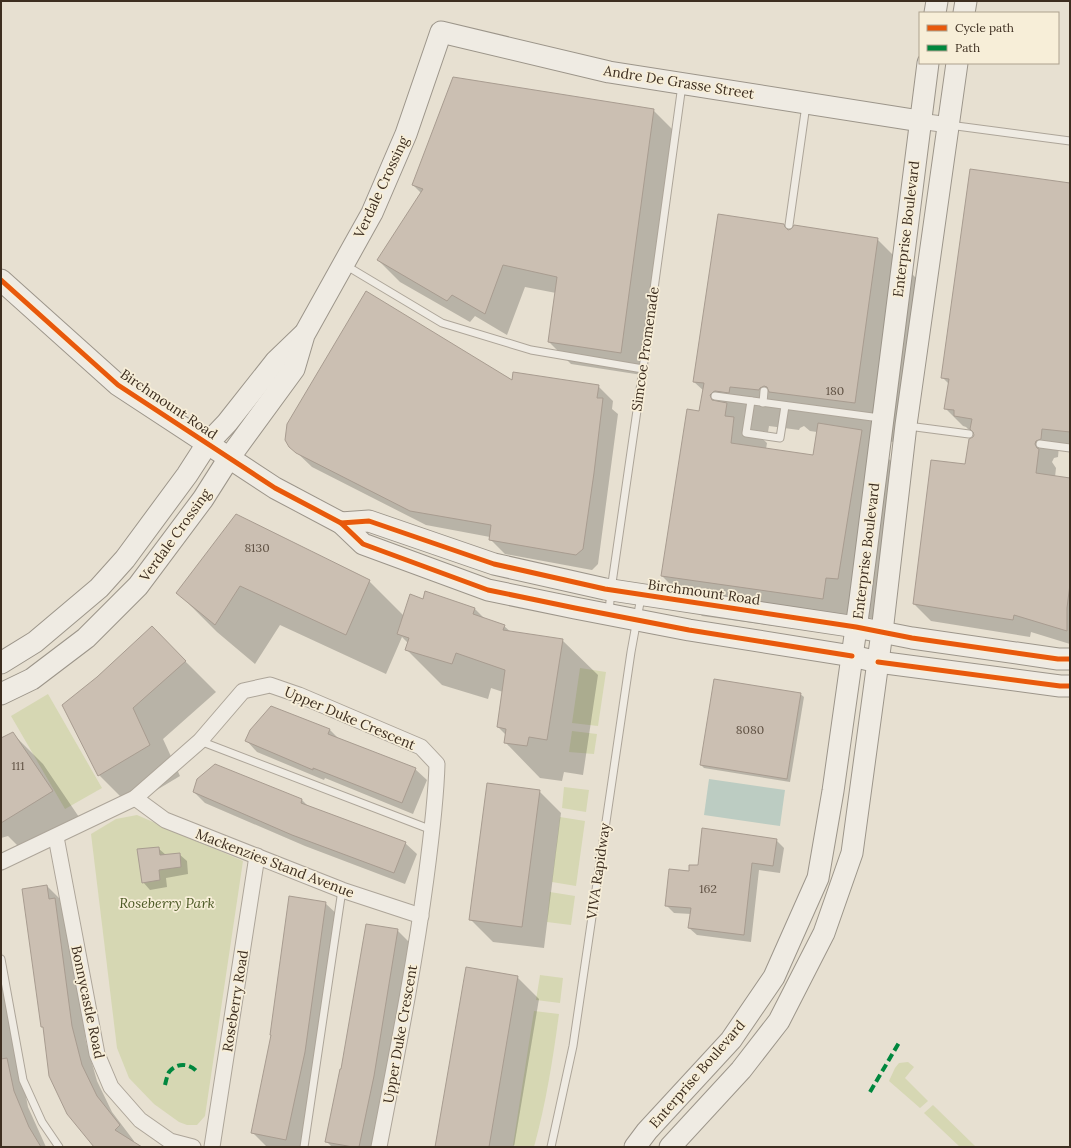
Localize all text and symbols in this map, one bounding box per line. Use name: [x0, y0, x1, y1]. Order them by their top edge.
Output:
legend: [919, 12, 1059, 64]
text: Cycle path: [955, 20, 1014, 35]
text: Path: [955, 40, 980, 55]
street label: Andre De Grasse Street: [601, 61, 756, 103]
street label: Verdale Crossing: [349, 133, 412, 242]
street label: Enterprise Boulevard: [889, 160, 923, 298]
street label: Simcoe Promenade: [627, 285, 663, 412]
street label: Birchmount Road: [117, 365, 221, 443]
house number: 180: [826, 383, 844, 398]
street label: Enterprise Boulevard: [849, 482, 883, 620]
street label: Verdale Crossing: [135, 485, 215, 586]
house number: 8130: [244, 540, 270, 555]
street label: Birchmount Road: [647, 575, 761, 609]
street label: Upper Duke Crescent: [282, 682, 419, 754]
house number: 8080: [736, 722, 764, 737]
house number: 111: [11, 758, 25, 773]
street label: VIVA Rapidway: [582, 821, 614, 921]
street label: Mackenzies Stand Avenue: [193, 824, 357, 902]
house number: 162: [699, 881, 717, 896]
park label: Roseberry Park: [119, 894, 215, 912]
street label: Bonnycastle Road: [67, 944, 109, 1060]
street label: Roseberry Road: [218, 949, 252, 1053]
street label: Upper Duke Crescent: [379, 963, 421, 1105]
street label: Enterprise Boulevard: [645, 1016, 749, 1132]

